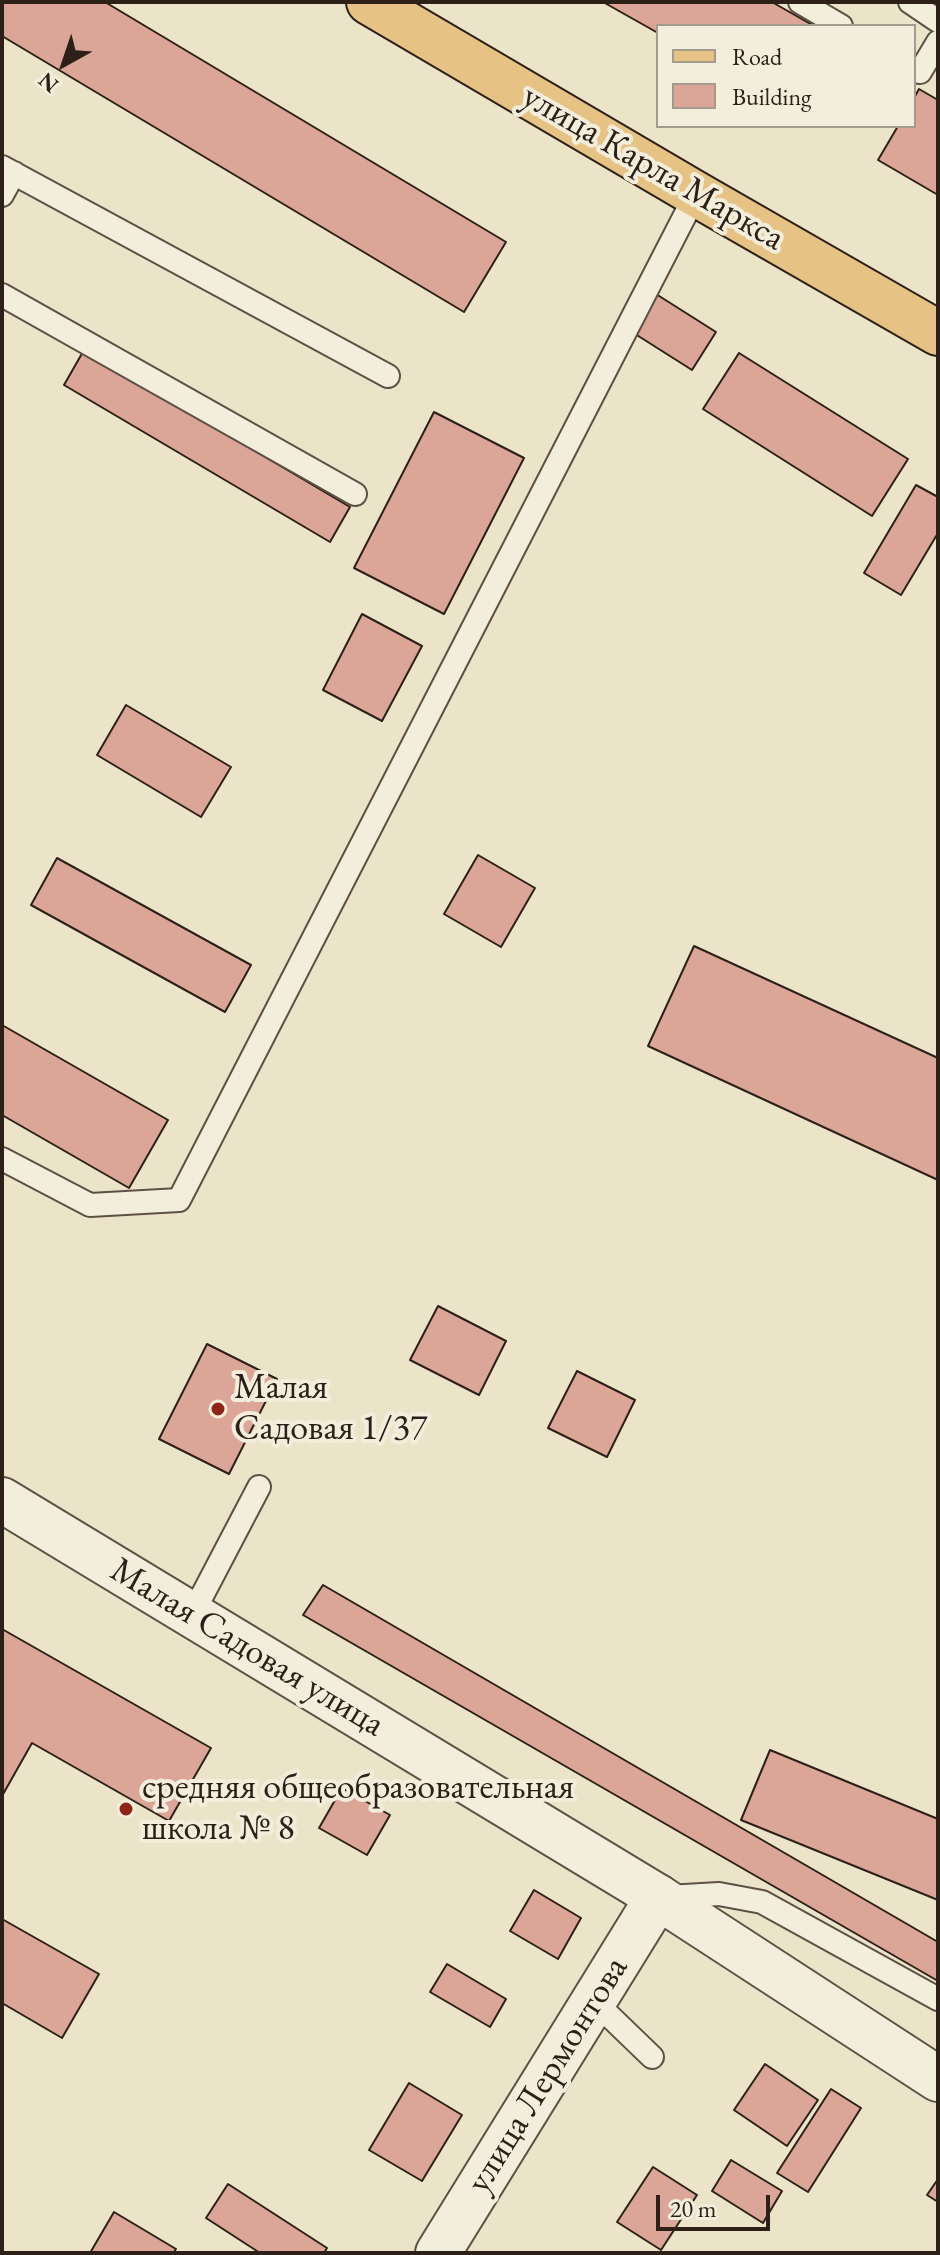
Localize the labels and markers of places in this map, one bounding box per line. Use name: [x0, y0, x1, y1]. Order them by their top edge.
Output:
place label: Малая Садовая 1/37: [234, 1366, 427, 1451]
marker: Малая Садовая 1/37: [209, 1400, 227, 1418]
place label: средняя общеобразовательная школа № 8: [142, 1766, 574, 1851]
marker: средняя общеобразовательная школа № 8: [117, 1800, 135, 1818]

